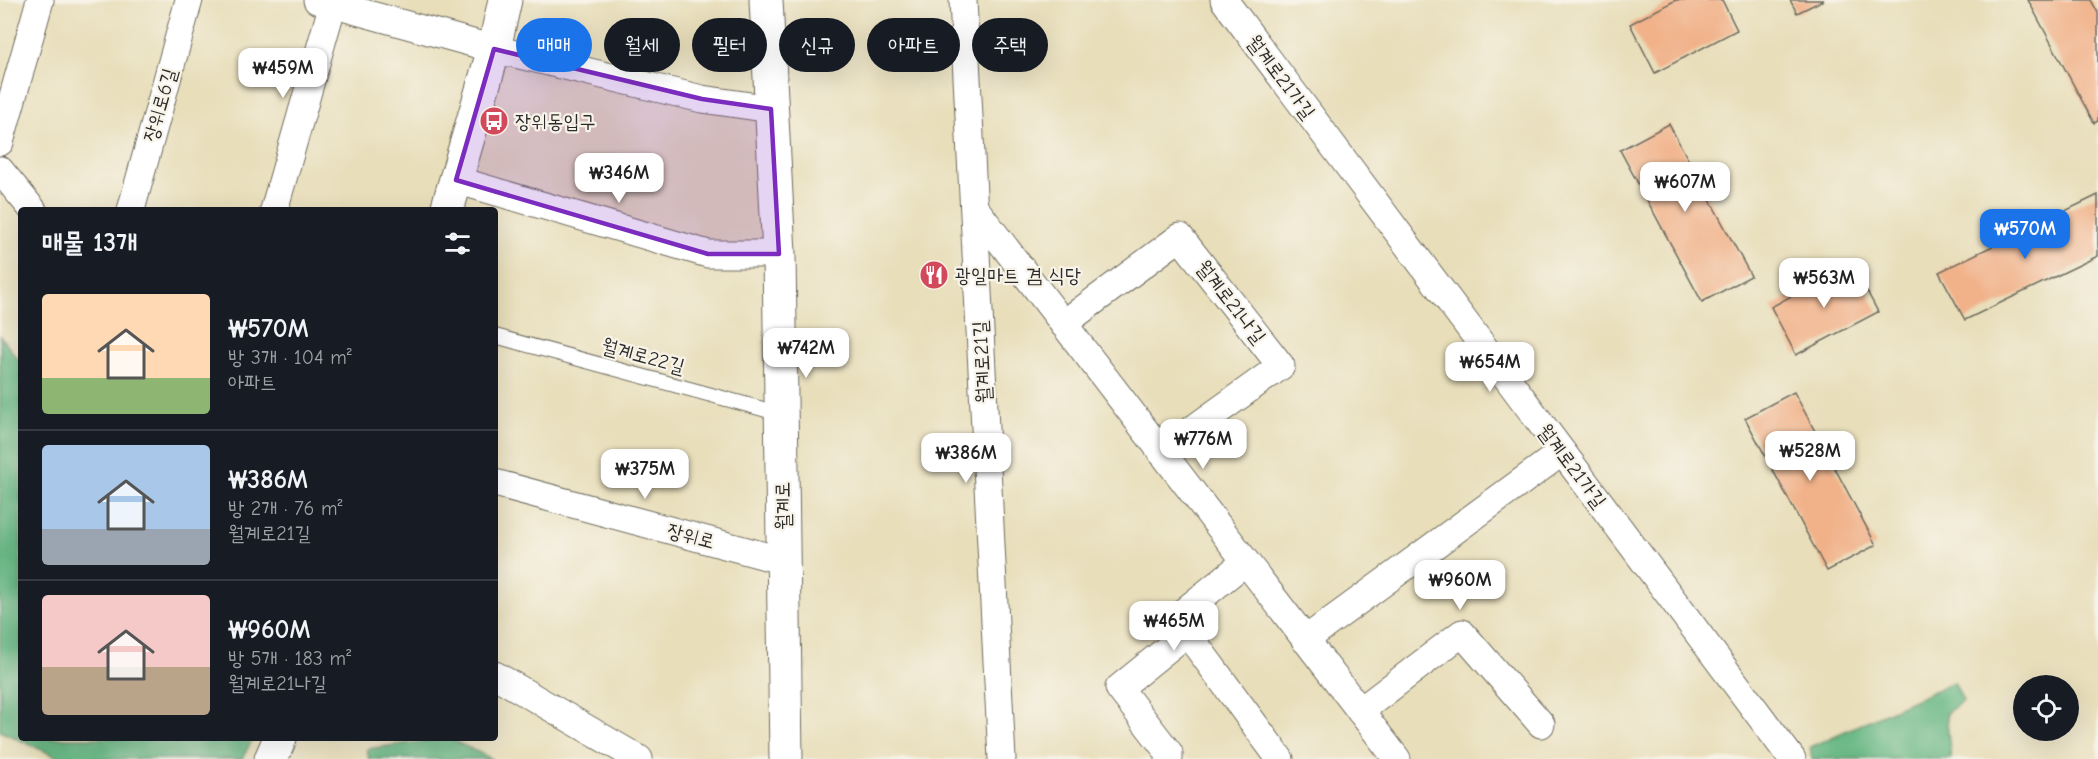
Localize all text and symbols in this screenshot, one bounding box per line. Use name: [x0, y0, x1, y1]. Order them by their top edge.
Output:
chip: 매매: [516, 18, 592, 72]
chip: 월세: [604, 18, 680, 72]
chip: 필터: [692, 18, 767, 72]
chip: 신규: [779, 18, 855, 72]
chip: 아파트: [867, 18, 960, 72]
chip: 주택: [972, 18, 1048, 72]
street label: 월계로21가길: [1242, 31, 1320, 123]
pin: ₩459M: [241, 48, 325, 99]
text: ₩459M: [252, 56, 314, 79]
street label: 장위로6길: [139, 66, 181, 144]
bus stop icon: 장위동입구: [478, 105, 510, 137]
place label: 장위동입구: [515, 110, 595, 133]
pin: ₩346M: [577, 153, 661, 204]
text: ₩346M: [589, 161, 649, 184]
pin: ₩607M: [1643, 162, 1727, 213]
text: ₩607M: [1654, 170, 1716, 193]
pin: ₩570M: [1983, 209, 2067, 260]
text: ₩570M: [1994, 217, 2056, 240]
icon: filters: [441, 227, 474, 260]
text: 매물 13개: [42, 228, 137, 258]
street label: 월계로21나길: [1192, 256, 1270, 348]
pin: ₩563M: [1782, 258, 1866, 309]
restaurant icon: 광일마트 겸 식당: [918, 259, 950, 291]
place label: 광일마트 겸 식당: [955, 264, 1081, 287]
text: ₩563M: [1793, 266, 1855, 289]
text: ₩570M: [228, 314, 309, 344]
icon: home: [90, 318, 162, 390]
street label: 월계로21길: [968, 320, 996, 404]
pin: ₩742M: [764, 328, 848, 379]
street label: 월계로22길: [599, 334, 687, 378]
text: ₩742M: [777, 336, 835, 359]
pin: ₩654M: [1448, 342, 1532, 393]
text: 방 3개 · 104 m²: [228, 346, 352, 369]
text: ₩654M: [1459, 350, 1521, 373]
text: 아파트: [228, 371, 276, 394]
pin: ₩776M: [1161, 419, 1245, 470]
street label: 월계로21가길: [1533, 420, 1611, 512]
text: ₩776M: [1174, 427, 1232, 450]
pin: ₩528M: [1768, 431, 1852, 482]
pin: ₩386M: [924, 433, 1008, 484]
text: ₩528M: [1779, 439, 1841, 462]
text: ₩386M: [935, 441, 997, 464]
pin: ₩375M: [603, 449, 687, 500]
text: ₩375M: [615, 457, 675, 480]
text: ₩386M: [228, 465, 308, 495]
icon: home: [90, 469, 162, 541]
street label: 월계로: [771, 482, 795, 530]
text: 방 2개 · 76 m²: [228, 497, 343, 520]
street label: 장위로: [665, 519, 717, 553]
text: 월계로21길: [228, 522, 311, 545]
pin: ₩960M: [1418, 560, 1502, 611]
text: ₩960M: [1428, 568, 1492, 591]
pin: ₩465M: [1132, 601, 1216, 652]
text: ₩465M: [1143, 609, 1205, 632]
text: ₩960M: [228, 615, 310, 645]
icon: home: [90, 619, 162, 691]
text: 방 5개 · 183 m²: [228, 647, 351, 670]
text: 월계로21나길: [228, 672, 327, 695]
map controls: [2013, 675, 2079, 741]
button: locate: [2013, 675, 2079, 741]

